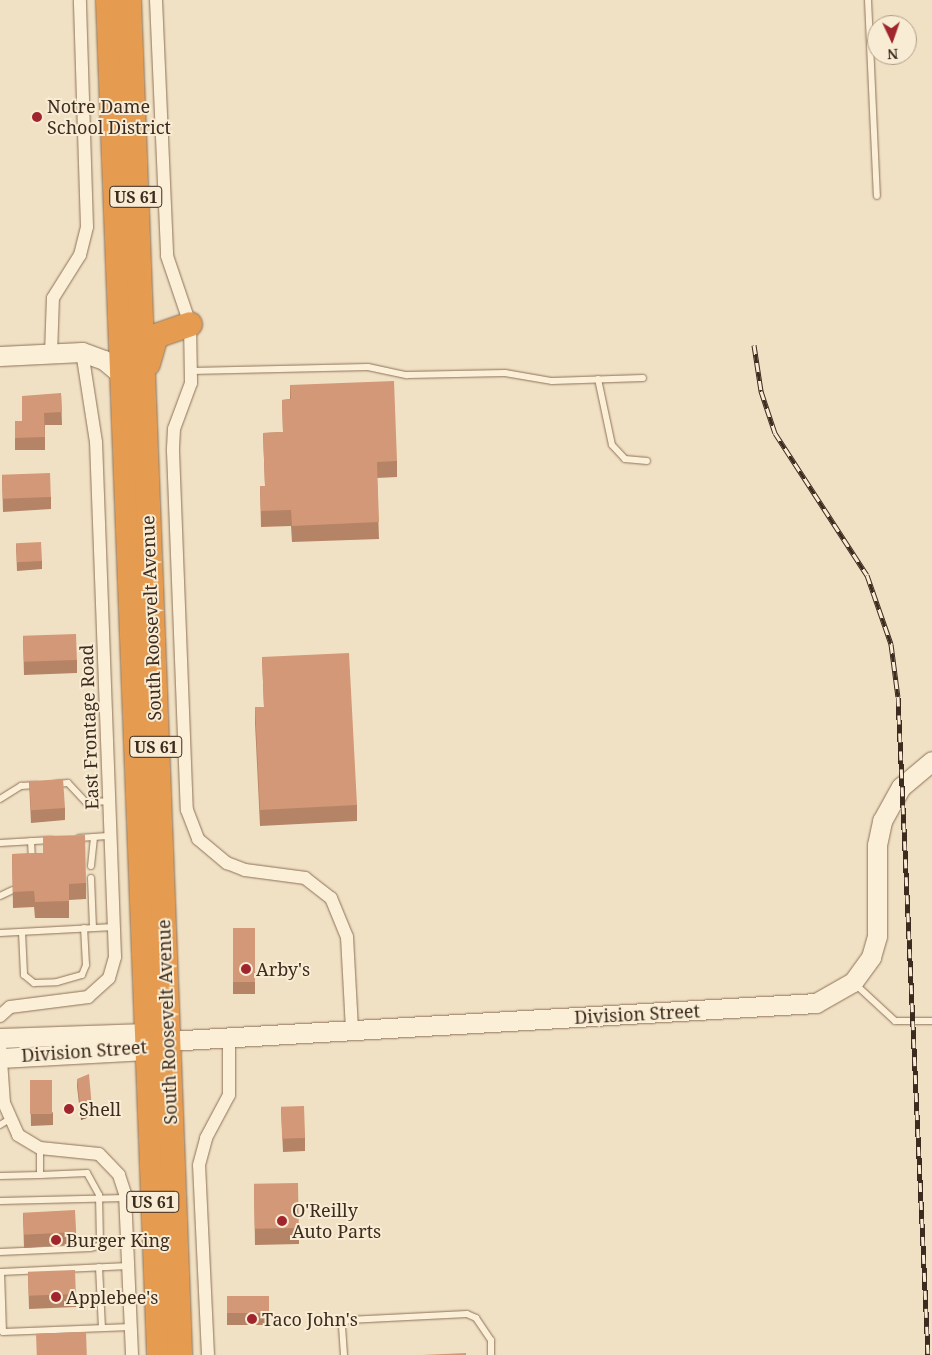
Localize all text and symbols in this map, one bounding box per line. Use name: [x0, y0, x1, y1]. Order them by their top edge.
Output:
north arrow: [867, 15, 917, 65]
text: N: [887, 45, 899, 64]
place label: Notre Dame School District: [47, 96, 171, 138]
marker: Notre Dame School District: [31, 111, 43, 123]
road number: US 61: [108, 183, 164, 210]
street label: South Roosevelt Avenue: [137, 515, 165, 721]
street label: East Frontage Road: [75, 644, 103, 810]
road number: US 61: [128, 734, 184, 760]
street label: South Roosevelt Avenue: [153, 919, 181, 1125]
place label: Arby's: [256, 958, 310, 980]
marker: Arby's: [240, 963, 252, 975]
street label: Division Street: [574, 1000, 700, 1028]
street label: Division Street: [21, 1036, 147, 1066]
place label: Shell: [79, 1098, 121, 1120]
marker: Shell: [63, 1103, 75, 1115]
road number: US 61: [126, 1188, 180, 1216]
place label: O'Reilly Auto Parts: [292, 1200, 381, 1242]
marker: O'Reilly Auto Parts: [276, 1215, 288, 1227]
place label: Burger King: [66, 1229, 170, 1251]
marker: Burger King: [50, 1234, 62, 1246]
place label: Applebee's: [66, 1286, 158, 1308]
marker: Applebee's: [50, 1291, 62, 1303]
place label: Taco John's: [262, 1308, 358, 1330]
marker: Taco John's: [246, 1313, 258, 1325]

